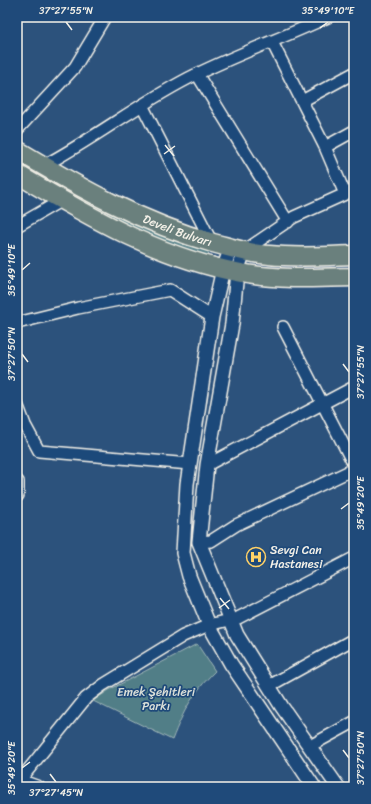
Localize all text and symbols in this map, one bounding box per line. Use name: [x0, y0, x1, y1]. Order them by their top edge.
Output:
text: 37°27'55"N: [39, 2, 93, 20]
text: 35°49'10"E: [302, 2, 356, 20]
street label: Develi Bulvarı: [139, 208, 215, 253]
text: 35°49'10"E: [3, 242, 21, 296]
text: 37°27'50"N: [3, 327, 21, 381]
text: 37°27'55"N: [352, 345, 370, 399]
text: 35°49'20"E: [352, 475, 370, 530]
place label: Sevgi Can Hastanesi: [270, 539, 323, 575]
hospital icon: Sevgi Can Hastanesi: [245, 546, 267, 568]
park label: Emek Şehitleri Parkı: [117, 681, 196, 717]
text: 37°27'50"N: [352, 731, 370, 785]
text: 35°49'20"E: [3, 740, 21, 795]
text: 37°27'45"N: [29, 784, 83, 802]

